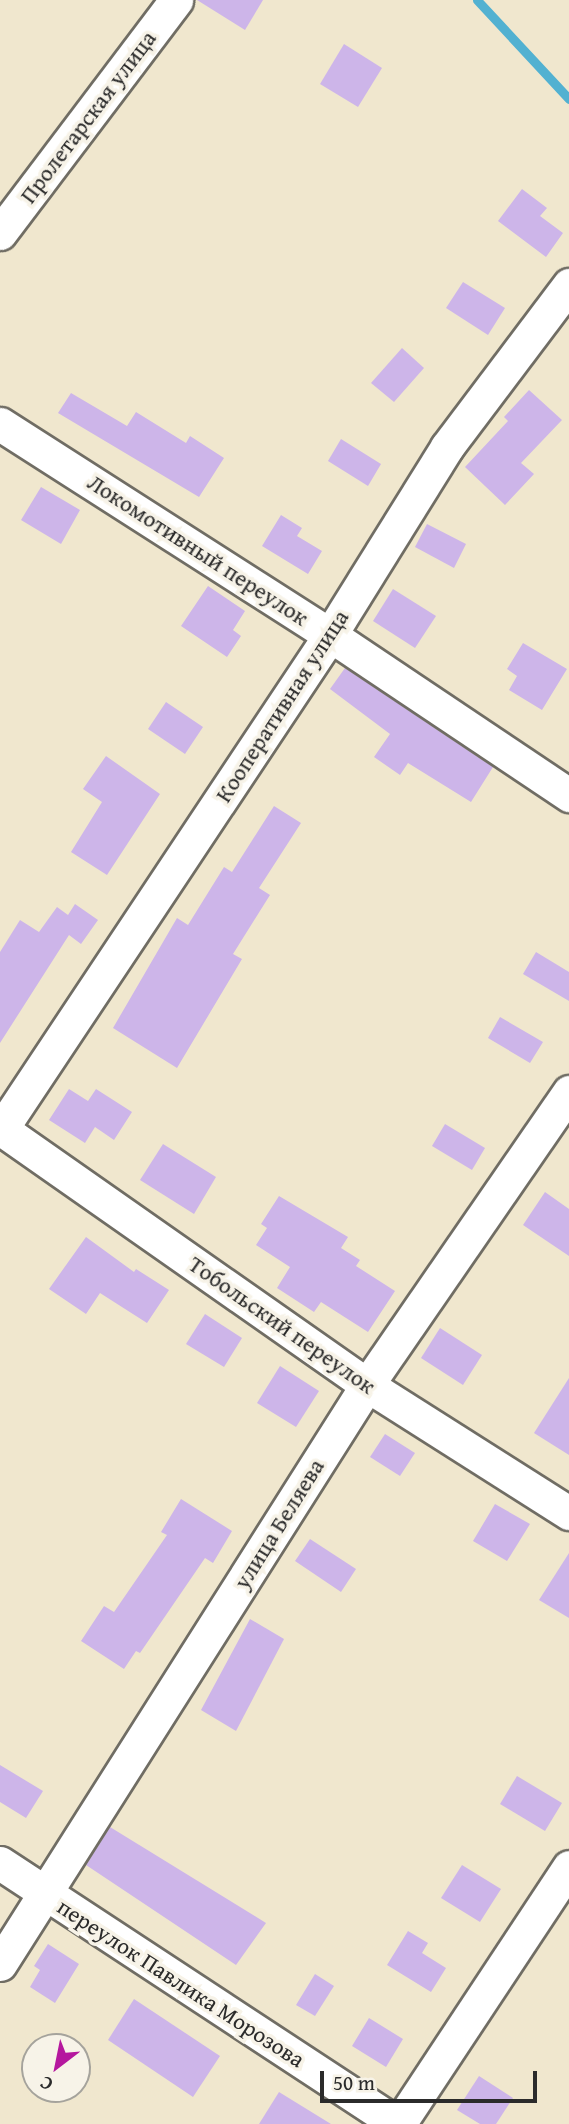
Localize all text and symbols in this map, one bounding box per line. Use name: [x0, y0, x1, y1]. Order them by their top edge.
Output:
street label: Пролетарская улица: [14, 25, 162, 209]
street label: Локомотивный переулок: [82, 468, 314, 632]
street label: Кооперативная улица: [209, 605, 355, 807]
street label: Тобольский переулок: [183, 1250, 381, 1400]
street label: улица Беляева: [228, 1454, 330, 1594]
street label: переулок Павлика Морозова: [52, 1893, 310, 2073]
north arrow: [21, 2033, 91, 2103]
scale bar: [324, 2058, 541, 2102]
text: 50 m: [333, 2067, 375, 2098]
text: С: [34, 2069, 58, 2099]

